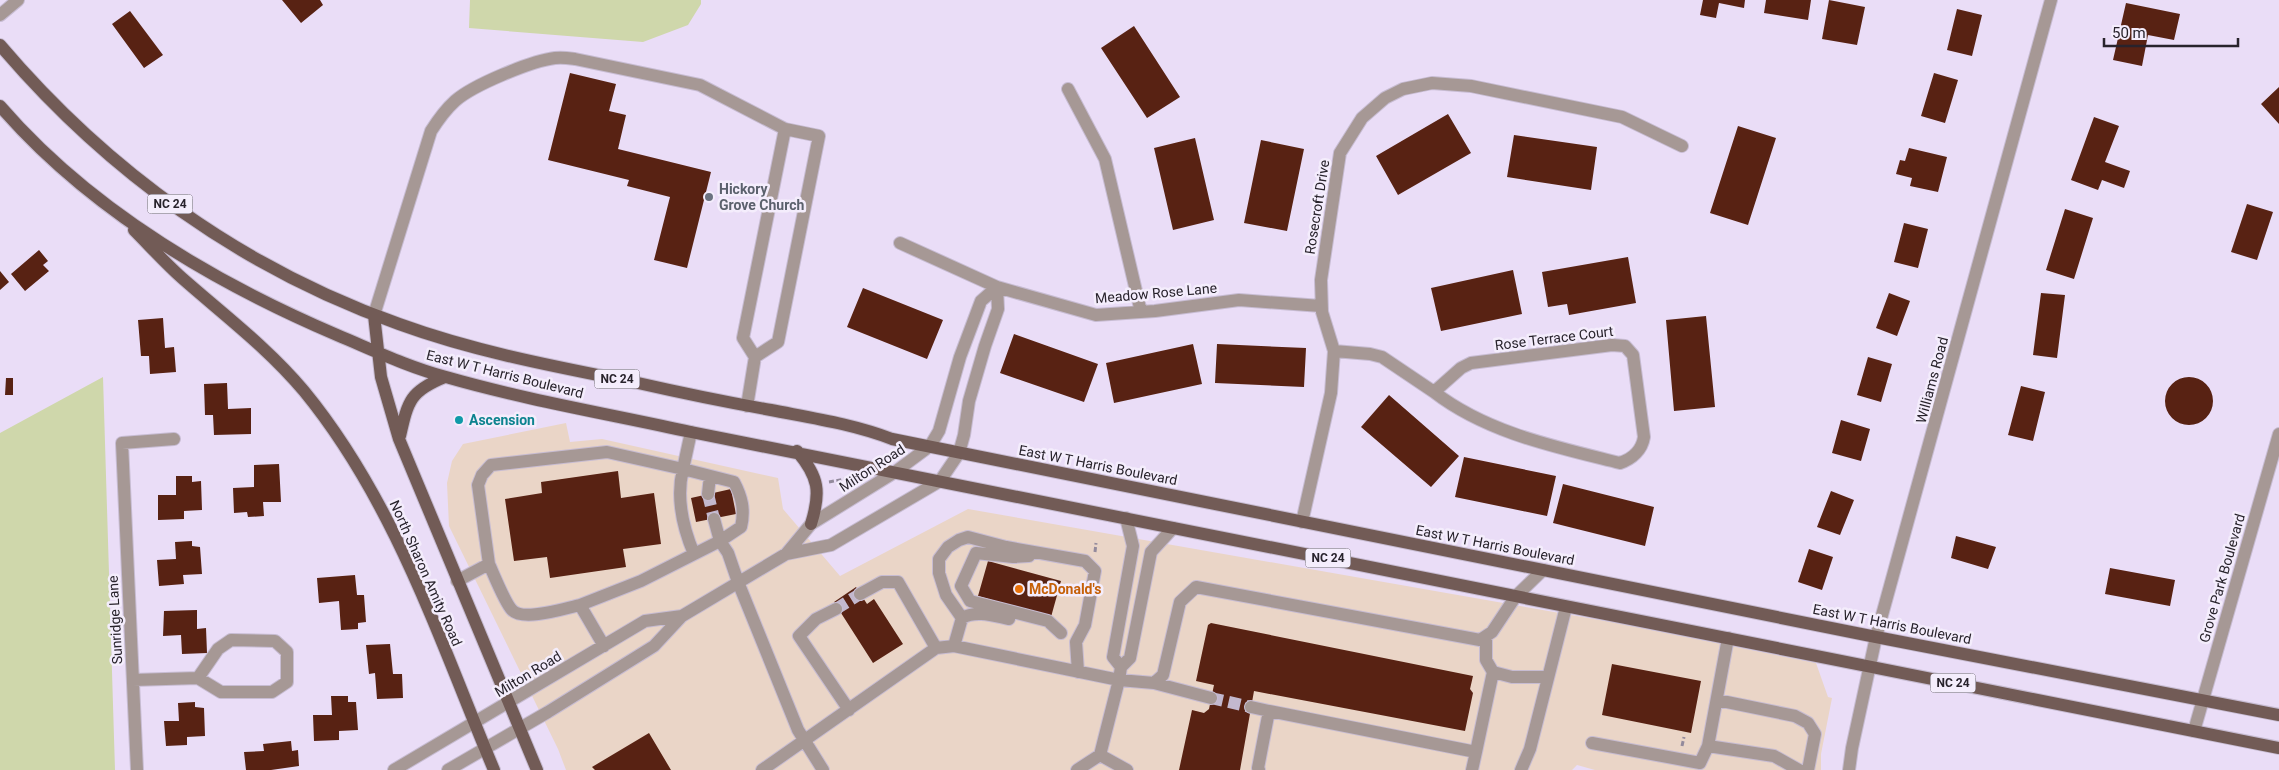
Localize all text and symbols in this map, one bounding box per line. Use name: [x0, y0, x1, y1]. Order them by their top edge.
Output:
scale bar: [2104, 15, 2238, 47]
text: 50 m: [2112, 24, 2146, 42]
street label: Rosecroft Drive: [1302, 159, 1332, 255]
place label: Hickory Grove Church: [719, 181, 804, 213]
marker: Hickory Grove Church: [703, 191, 715, 203]
road number: NC 24: [148, 194, 192, 213]
street label: Meadow Rose Lane: [1094, 280, 1218, 306]
street label: Rose Terrace Court: [1494, 323, 1614, 353]
street label: Williams Road: [1913, 335, 1951, 425]
street label: East W T Harris Boulevard: [425, 347, 585, 401]
road number: NC 24: [594, 369, 640, 388]
place label: Ascension: [469, 412, 535, 428]
marker: Ascension: [453, 414, 465, 426]
street label: Milton Road: [836, 441, 908, 495]
street label: East W T Harris Boulevard: [1017, 442, 1179, 488]
street label: North Sharon Amity Road: [387, 498, 465, 648]
street label: Grove Park Boulevard: [2196, 512, 2248, 644]
street label: East W T Harris Boulevard: [1414, 522, 1576, 568]
road number: NC 24: [1306, 548, 1350, 568]
street label: Sunridge Lane: [105, 575, 125, 665]
place label: McDonald's: [1029, 581, 1101, 597]
marker: McDonald's: [1013, 583, 1025, 595]
street label: East W T Harris Boulevard: [1811, 601, 1973, 647]
street label: Milton Road: [492, 648, 564, 700]
road number: NC 24: [1930, 674, 1976, 692]

